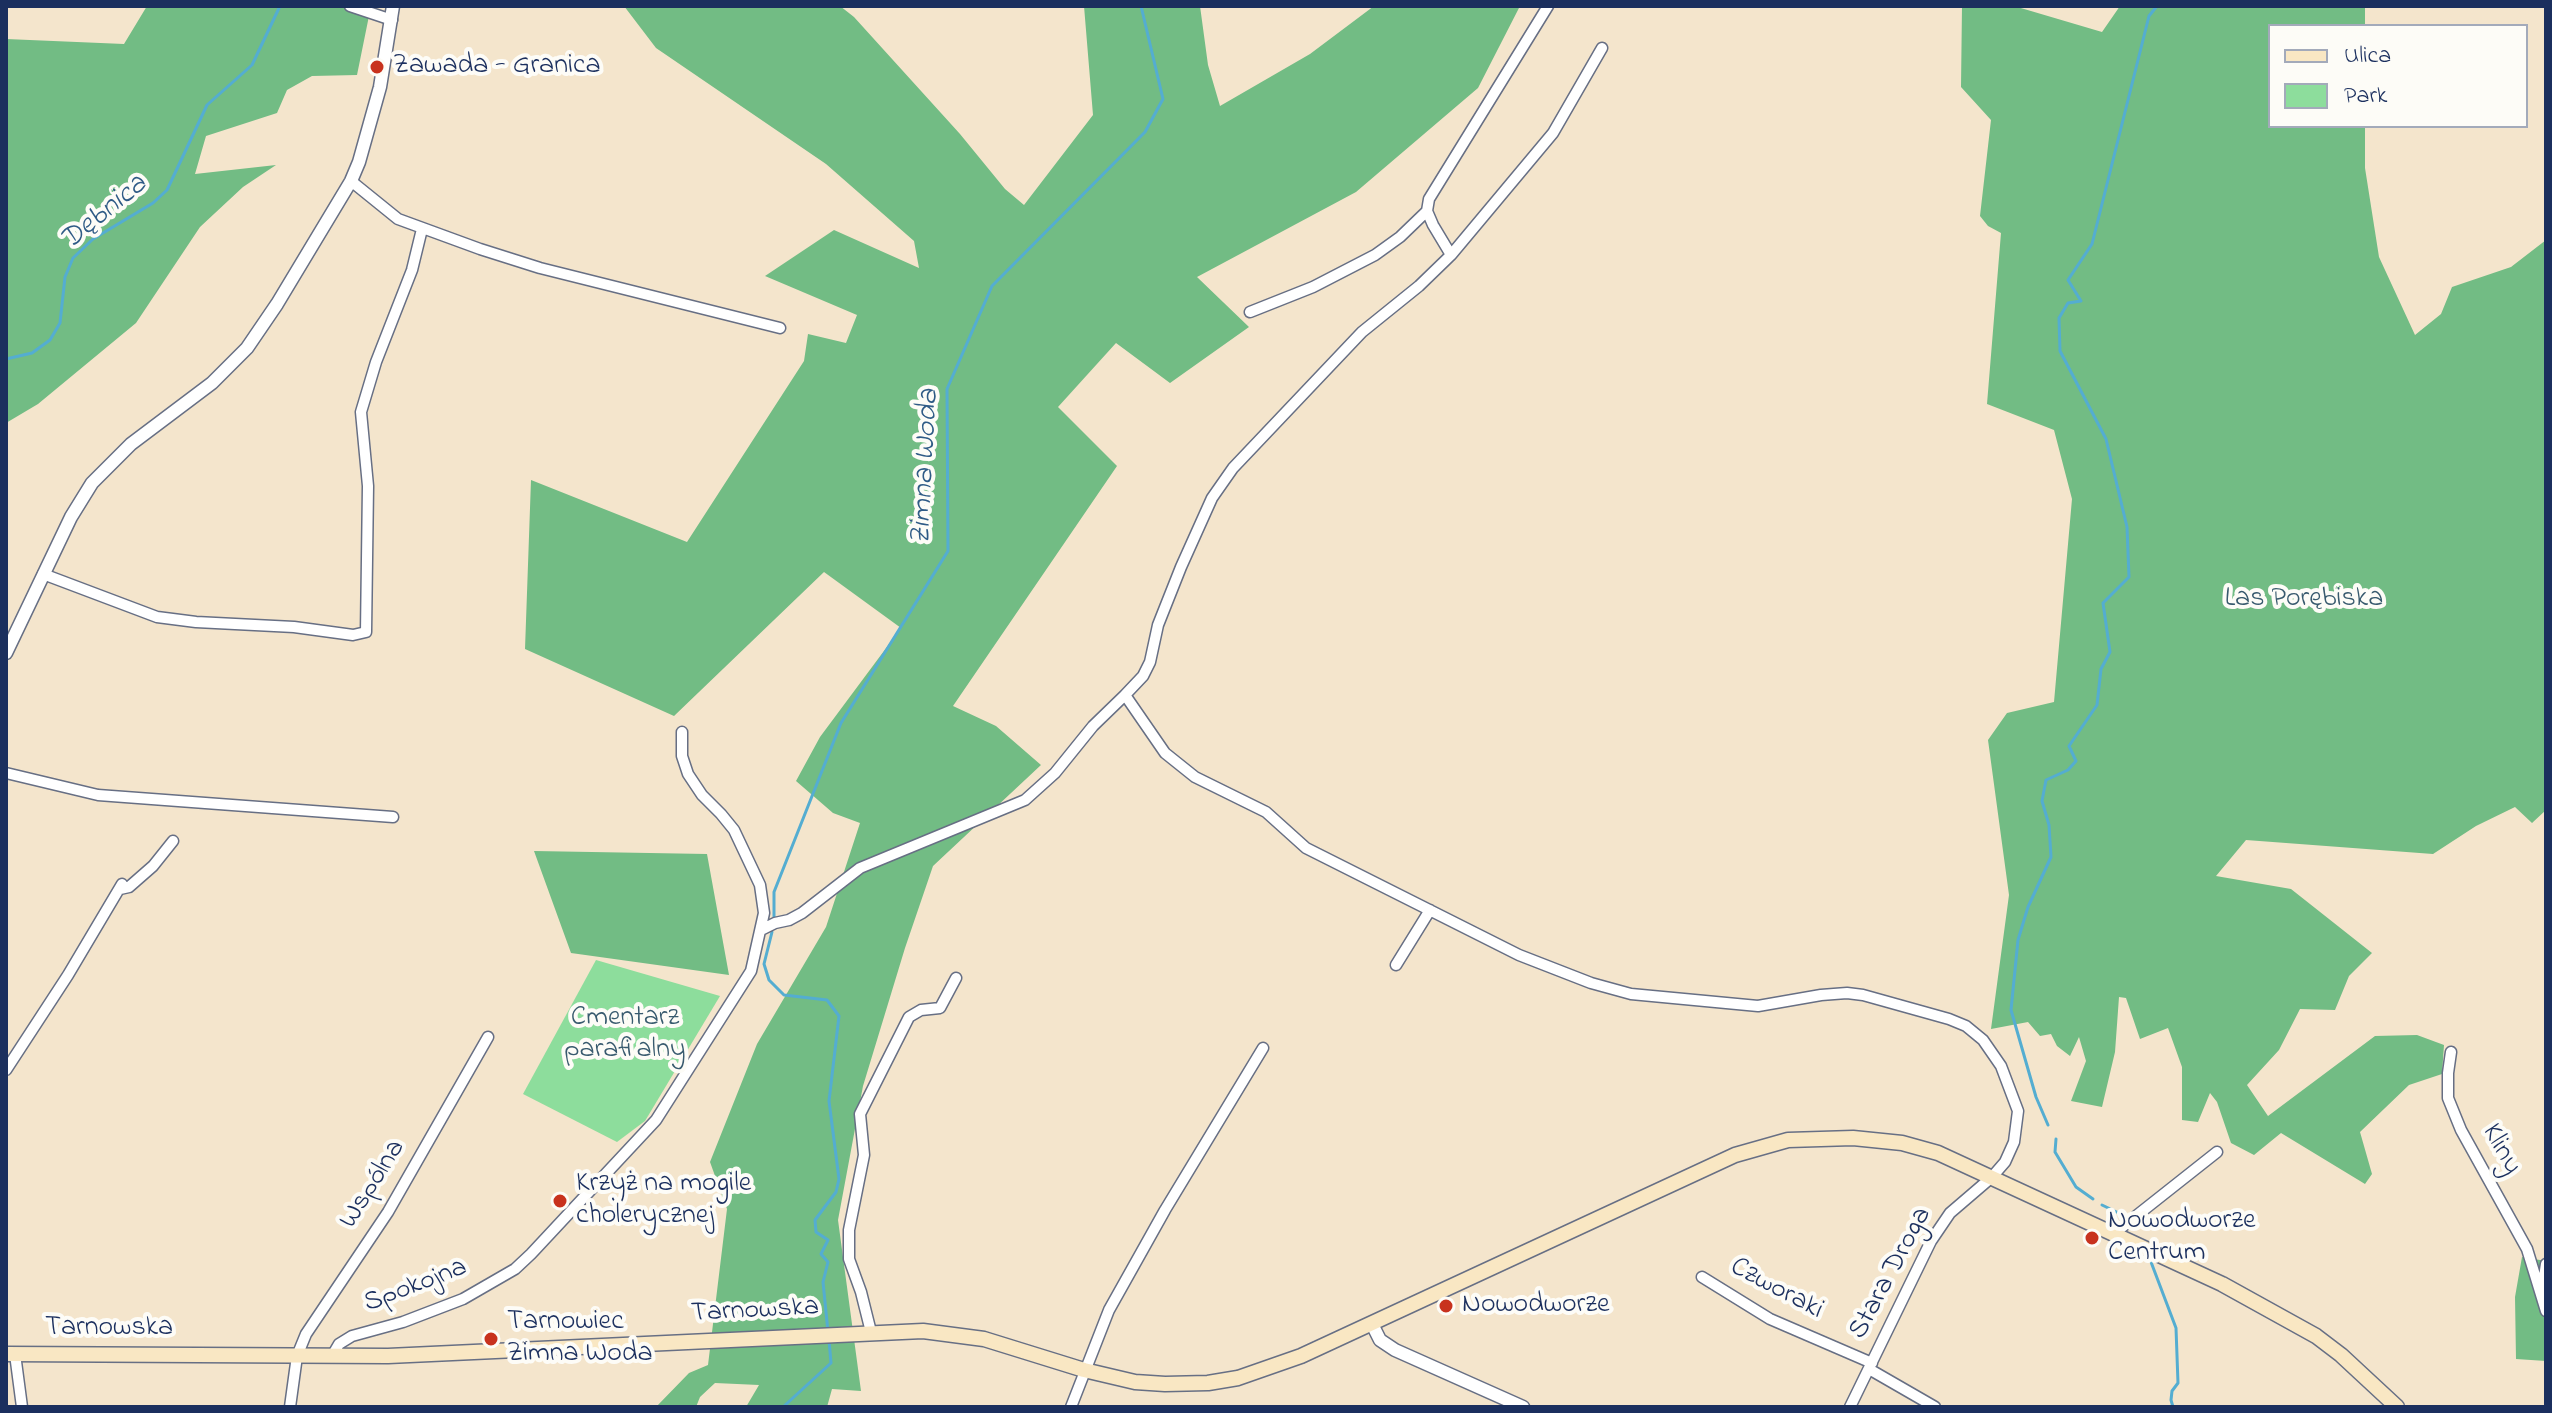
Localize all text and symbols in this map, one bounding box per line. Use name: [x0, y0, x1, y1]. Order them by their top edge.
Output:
legend: [2268, 24, 2528, 128]
text: Ulica: [2344, 39, 2391, 74]
place label: Zawada - Granica: [393, 50, 601, 84]
marker: Zawada - Granica: [368, 58, 386, 76]
text: Park: [2344, 79, 2387, 114]
water label: Dębnica: [54, 168, 156, 260]
water label: Zimna Woda: [905, 388, 949, 546]
park label: Las Porębiska: [2225, 583, 2383, 617]
park label: Cmentarz parafialny: [564, 1002, 686, 1068]
street label: Kliny: [2473, 1119, 2527, 1181]
street label: Wspólna: [334, 1134, 414, 1236]
place label: Krzyż na mogile cholerycznej: [576, 1168, 751, 1234]
marker: Krzyż na mogile cholerycznej: [551, 1192, 569, 1210]
street label: Stara Droga: [1843, 1202, 1941, 1346]
place label: Nowodworze Centrum: [2108, 1205, 2255, 1271]
marker: Nowodworze Centrum: [2083, 1229, 2101, 1247]
street label: Czworaki: [1724, 1251, 1828, 1329]
street label: Spokojna: [360, 1252, 472, 1322]
place label: Nowodworze: [1462, 1289, 1609, 1323]
street label: Tarnowska: [690, 1292, 820, 1332]
marker: Nowodworze: [1437, 1297, 1455, 1315]
place label: Tarnowiec Zimna Woda: [507, 1306, 653, 1372]
street label: Tarnowska: [45, 1312, 173, 1346]
marker: Tarnowiec Zimna Woda: [482, 1330, 500, 1348]

